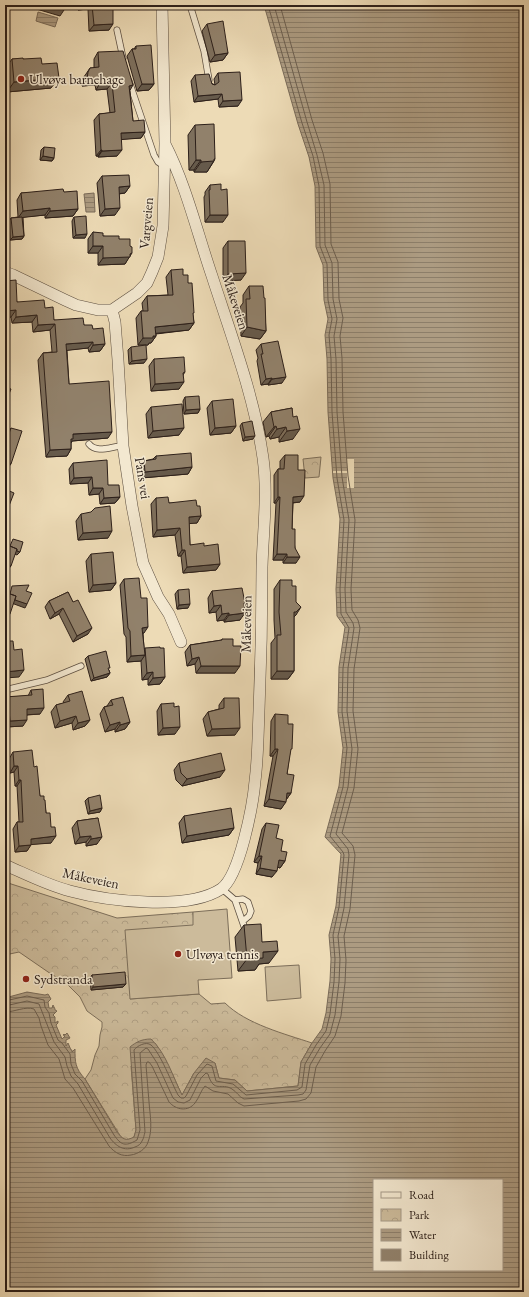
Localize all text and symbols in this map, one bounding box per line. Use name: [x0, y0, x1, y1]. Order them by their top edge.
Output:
place label: Ulvøya barnehage: [29, 70, 124, 88]
marker: Ulvøya barnehage: [16, 74, 26, 84]
street label: Vargveien: [135, 196, 157, 250]
street label: Måkeveien: [219, 272, 254, 333]
street label: Pans vei: [131, 456, 155, 501]
street label: Måkeveien: [236, 595, 256, 653]
street label: Måkeveien: [61, 863, 122, 893]
place label: Ulvøya tennis: [186, 945, 259, 963]
marker: Ulvøya tennis: [173, 949, 183, 959]
place label: Sydstranda: [34, 970, 93, 988]
marker: Sydstranda: [21, 974, 31, 984]
legend: [373, 1179, 503, 1271]
text: Road: [409, 1187, 435, 1203]
text: Park: [409, 1207, 430, 1223]
text: Water: [409, 1227, 436, 1243]
text: Building: [409, 1247, 450, 1263]

